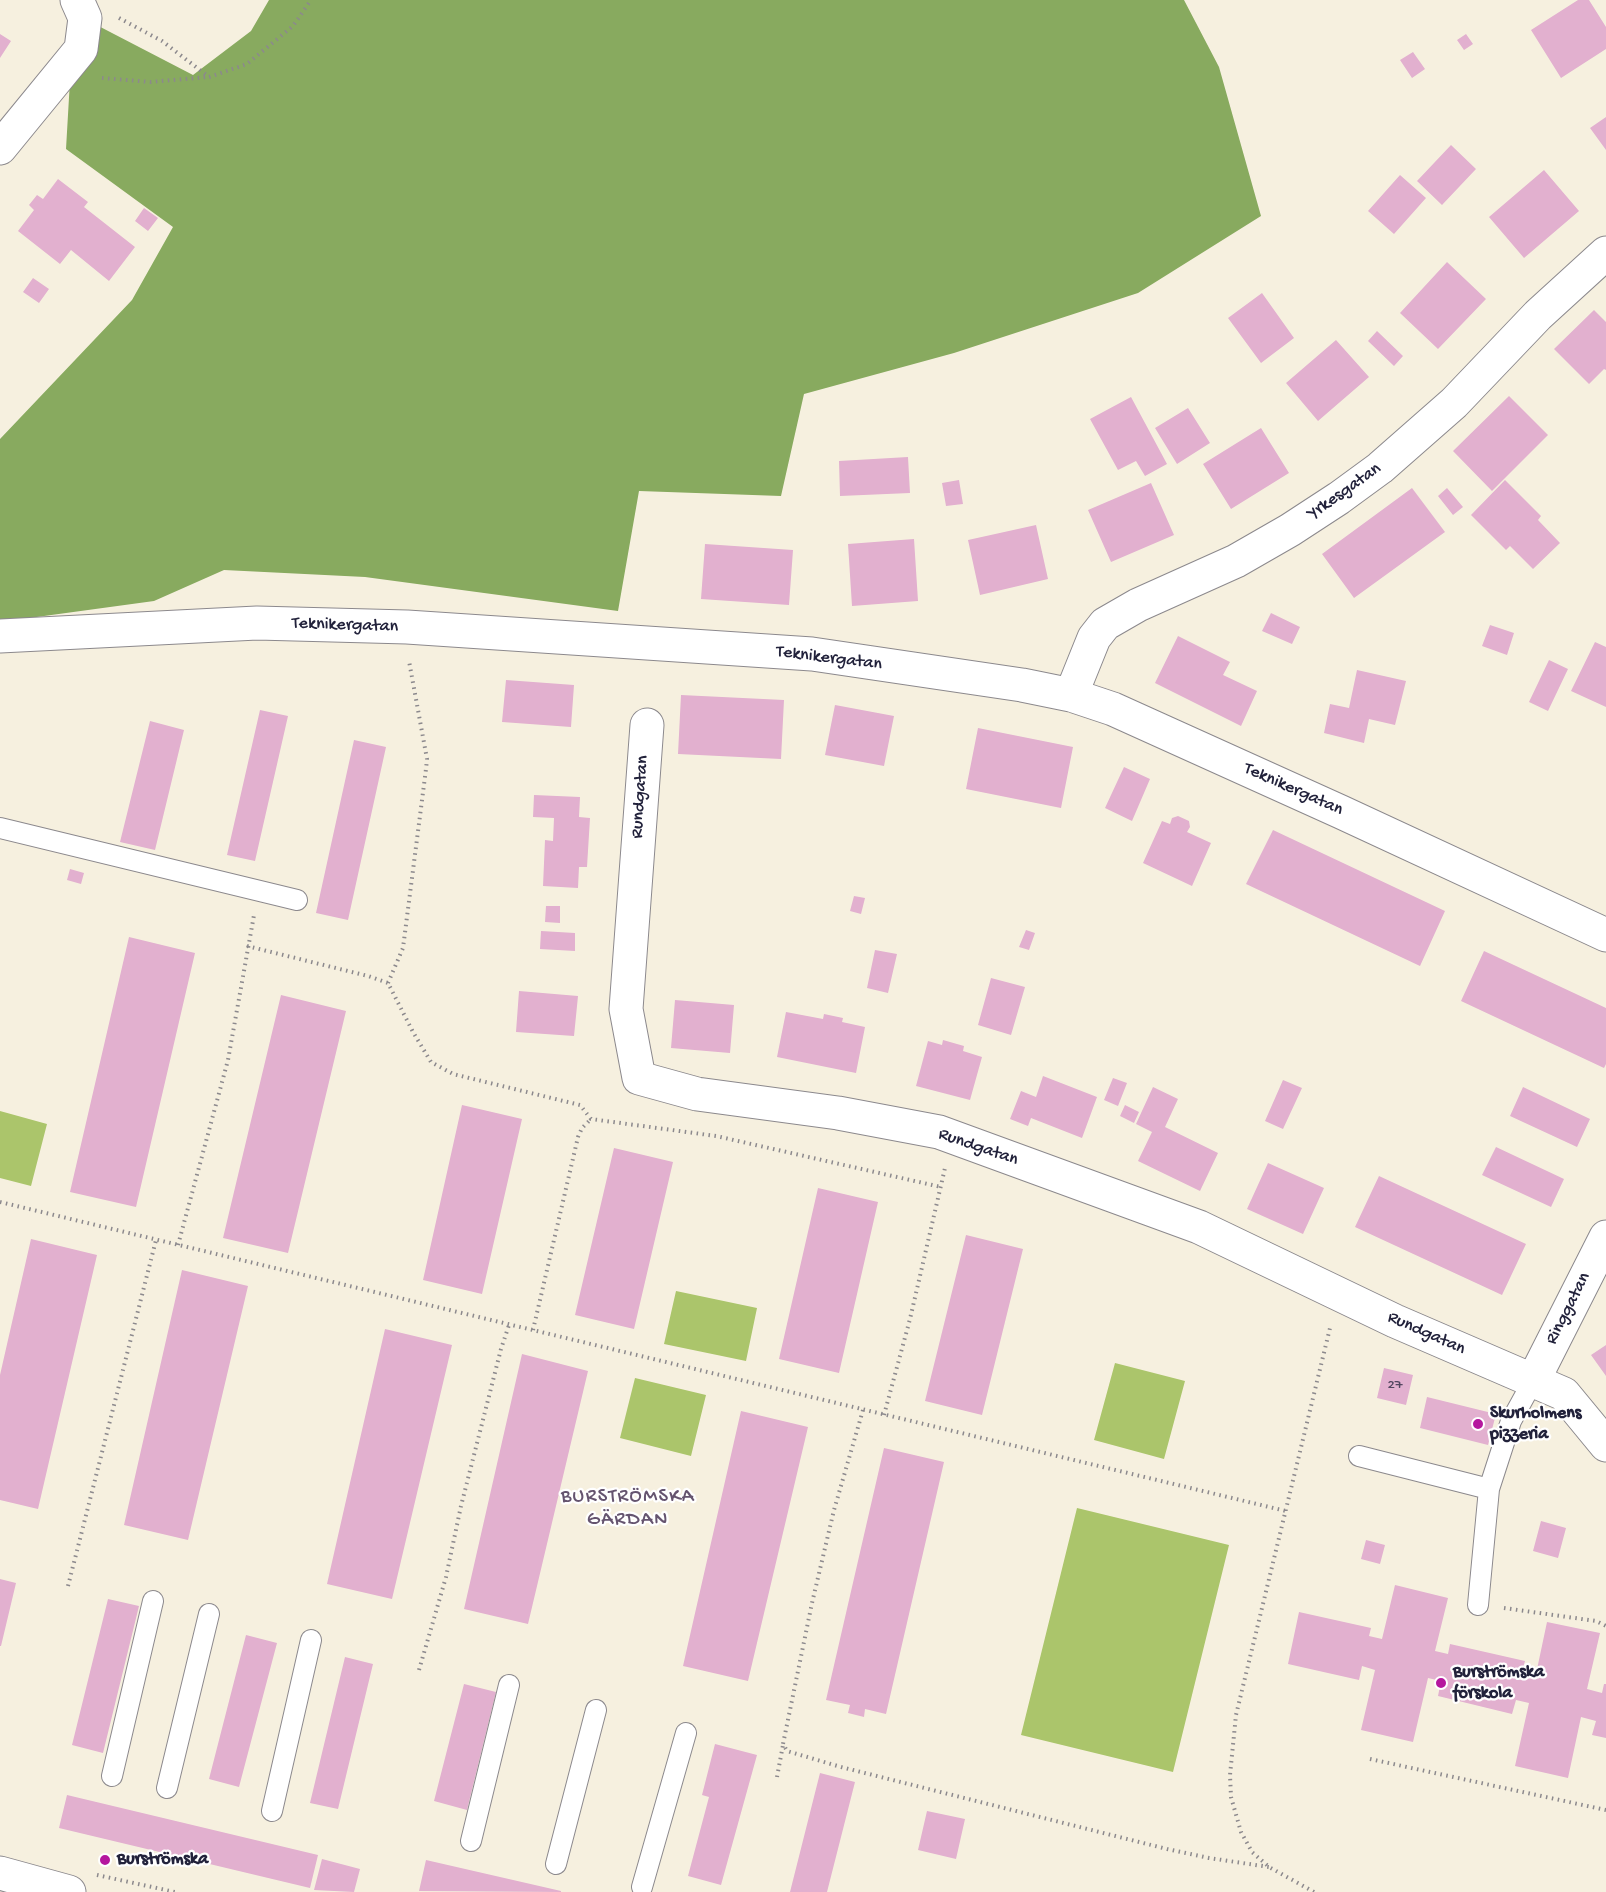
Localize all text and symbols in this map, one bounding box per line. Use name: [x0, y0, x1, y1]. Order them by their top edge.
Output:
street label: Yrkesgatan: [1304, 459, 1386, 525]
street label: Teknikergatan: [291, 613, 399, 639]
street label: Teknikergatan: [775, 642, 883, 676]
street label: Rundgatan: [627, 755, 655, 839]
street label: Teknikergatan: [1240, 758, 1346, 822]
street label: Rundgatan: [935, 1124, 1021, 1172]
street label: Ringgatan: [1542, 1269, 1596, 1349]
street label: Rundgatan: [1384, 1307, 1468, 1361]
house number: 27: [1387, 1377, 1403, 1395]
place label: Skurholmens pizzeria: [1490, 1403, 1581, 1446]
marker: Skurholmens pizzeria: [1471, 1417, 1485, 1431]
district label: BURSTRÖMSKA GÄRDAN: [561, 1486, 695, 1533]
place label: Burströmska förskola: [1453, 1662, 1544, 1704]
marker: Burströmska förskola: [1434, 1676, 1448, 1690]
place label: Burströmska: [117, 1849, 208, 1871]
marker: Burströmska: [98, 1853, 112, 1867]

